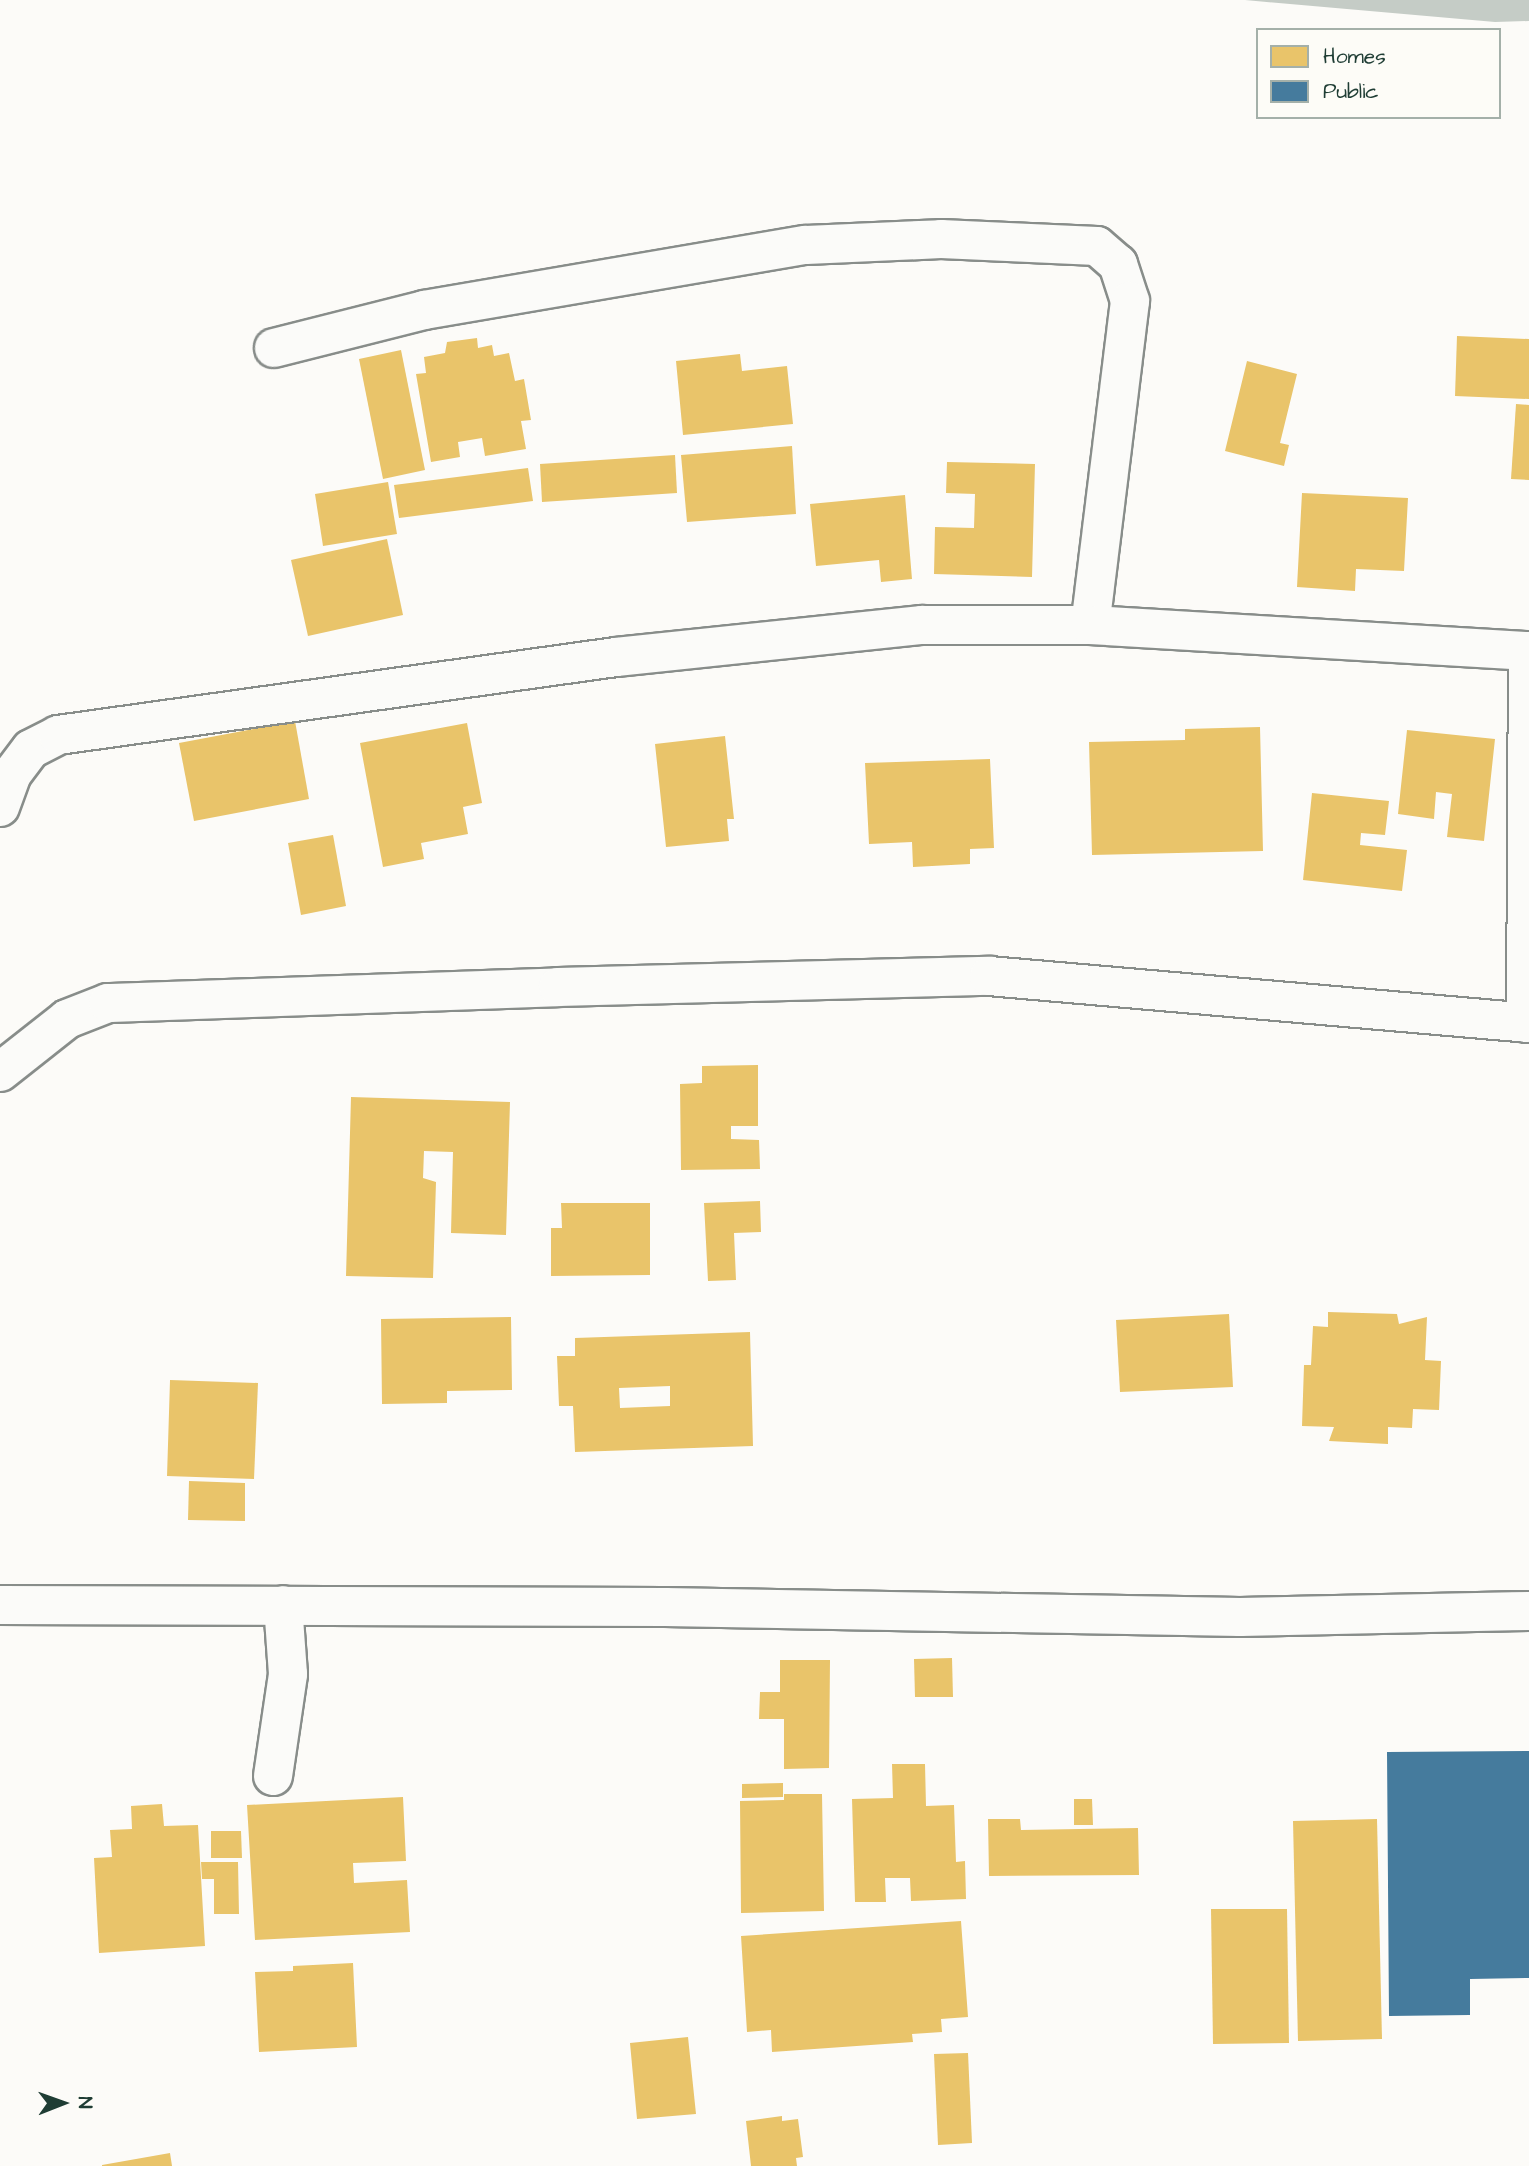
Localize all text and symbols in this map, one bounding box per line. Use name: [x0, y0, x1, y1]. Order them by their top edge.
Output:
legend: [1256, 28, 1501, 119]
text: Homes: [1323, 42, 1386, 71]
text: Public: [1323, 77, 1379, 106]
north arrow: [28, 2068, 98, 2138]
text: N: [71, 2096, 98, 2109]

